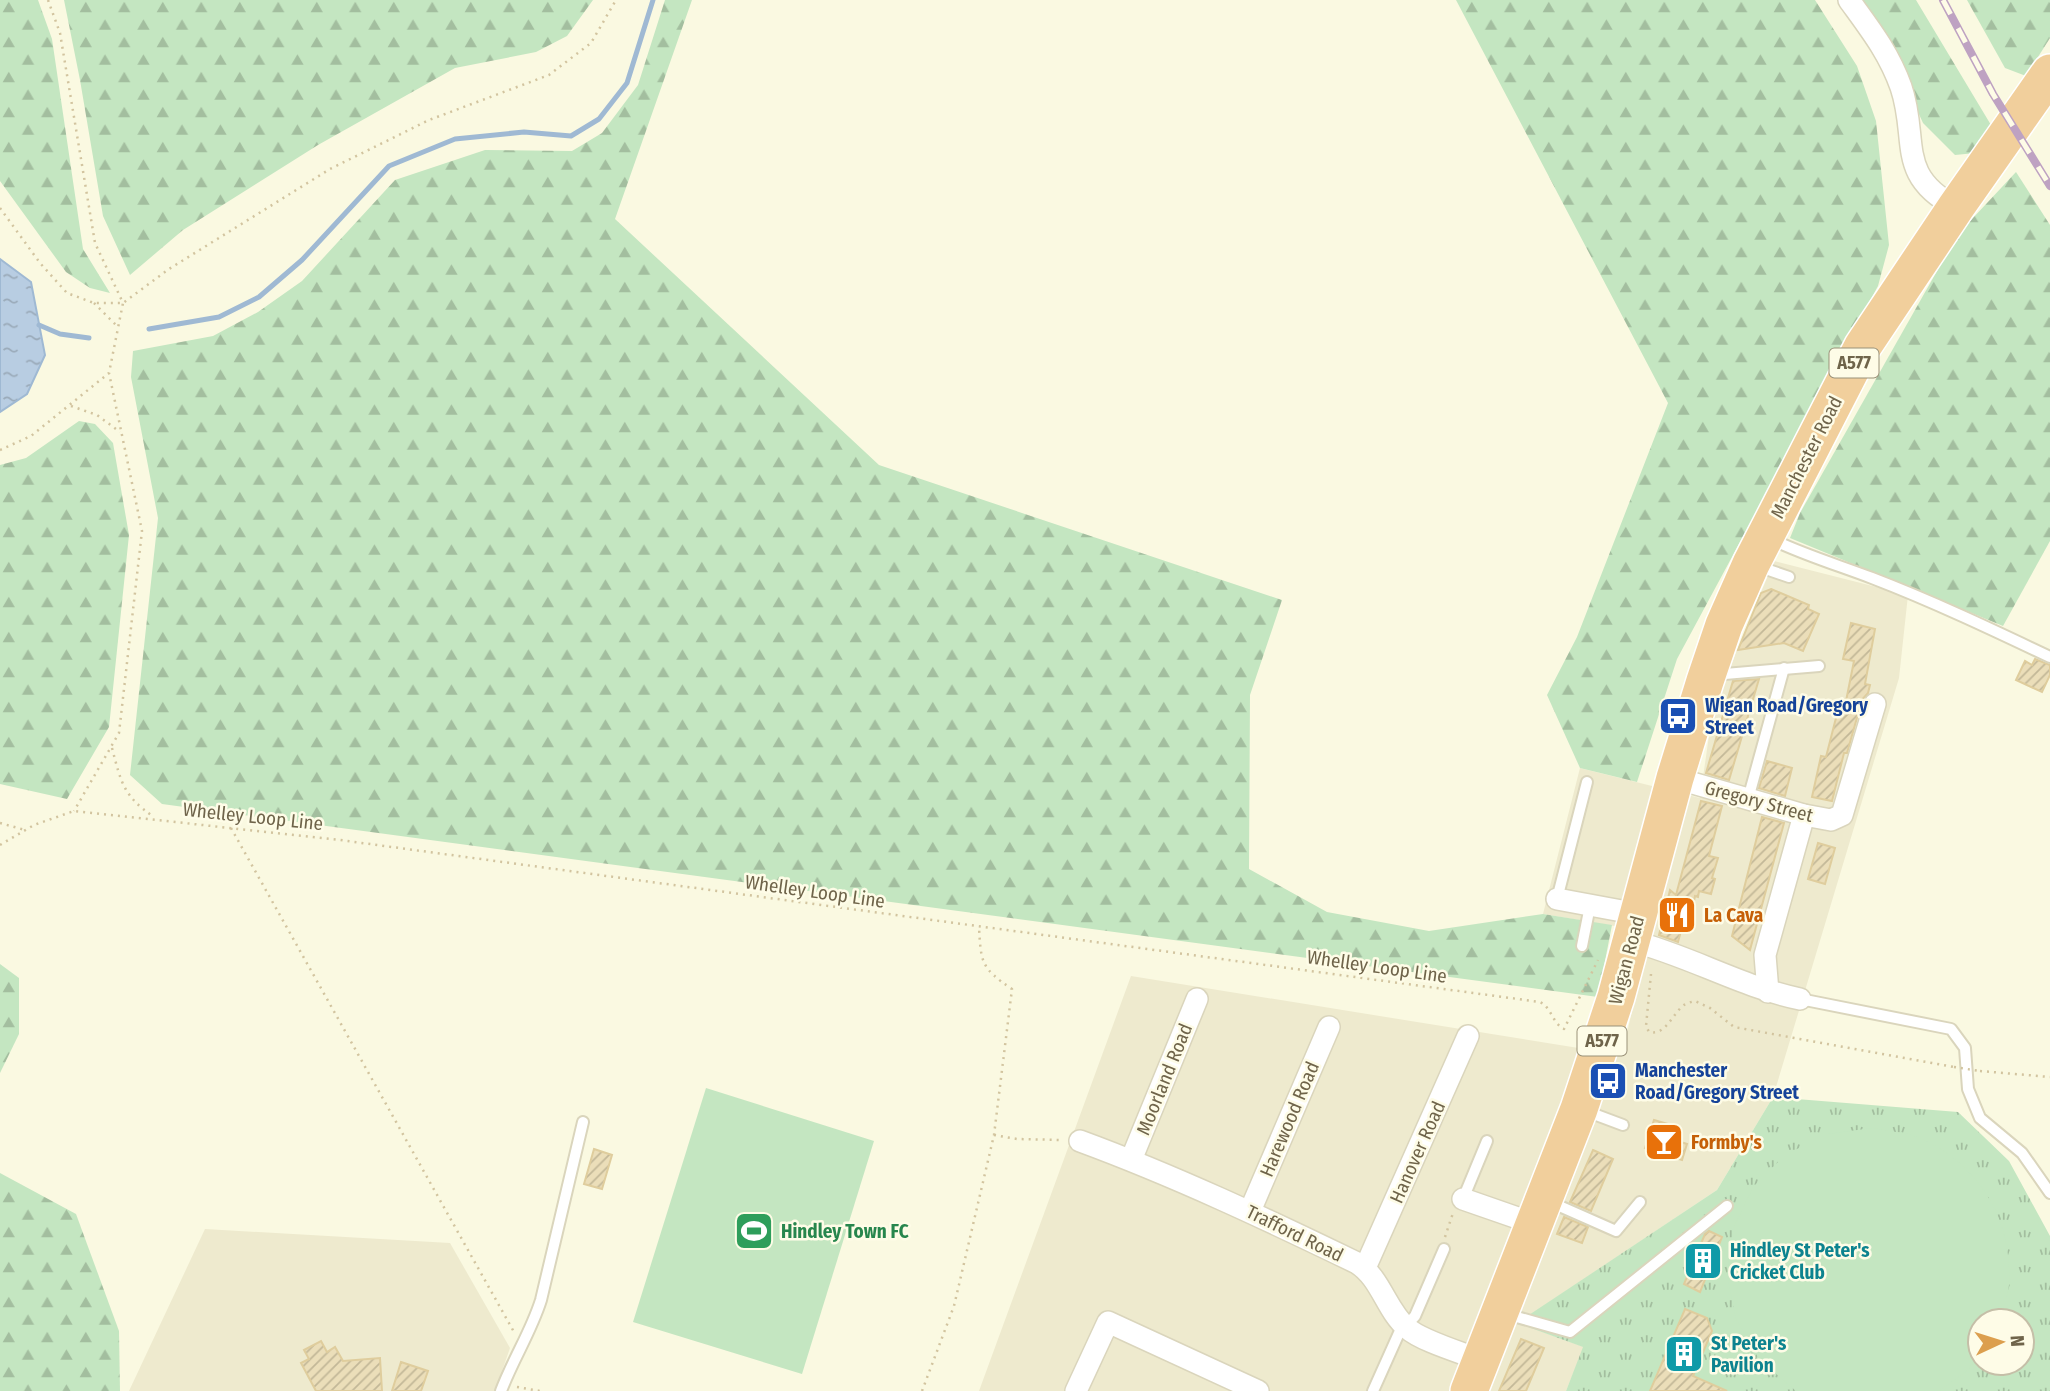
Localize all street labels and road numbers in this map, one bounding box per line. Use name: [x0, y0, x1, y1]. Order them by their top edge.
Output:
road number: A577: [1829, 348, 1878, 377]
street label: Manchester Road: [1766, 392, 1847, 522]
street label: Gregory Street: [1702, 776, 1816, 827]
street label: Whelley Loop Line: [182, 798, 324, 835]
street label: Whelley Loop Line: [744, 870, 886, 913]
street label: Wigan Road: [1604, 913, 1649, 1007]
street label: Whelley Loop Line: [1306, 945, 1448, 988]
street label: Moorland Road: [1132, 1020, 1197, 1138]
road number: A577: [1578, 1026, 1626, 1056]
street label: Harewood Road: [1255, 1058, 1324, 1180]
street label: Hanover Road: [1385, 1098, 1450, 1207]
street label: Trafford Road: [1242, 1200, 1347, 1267]

